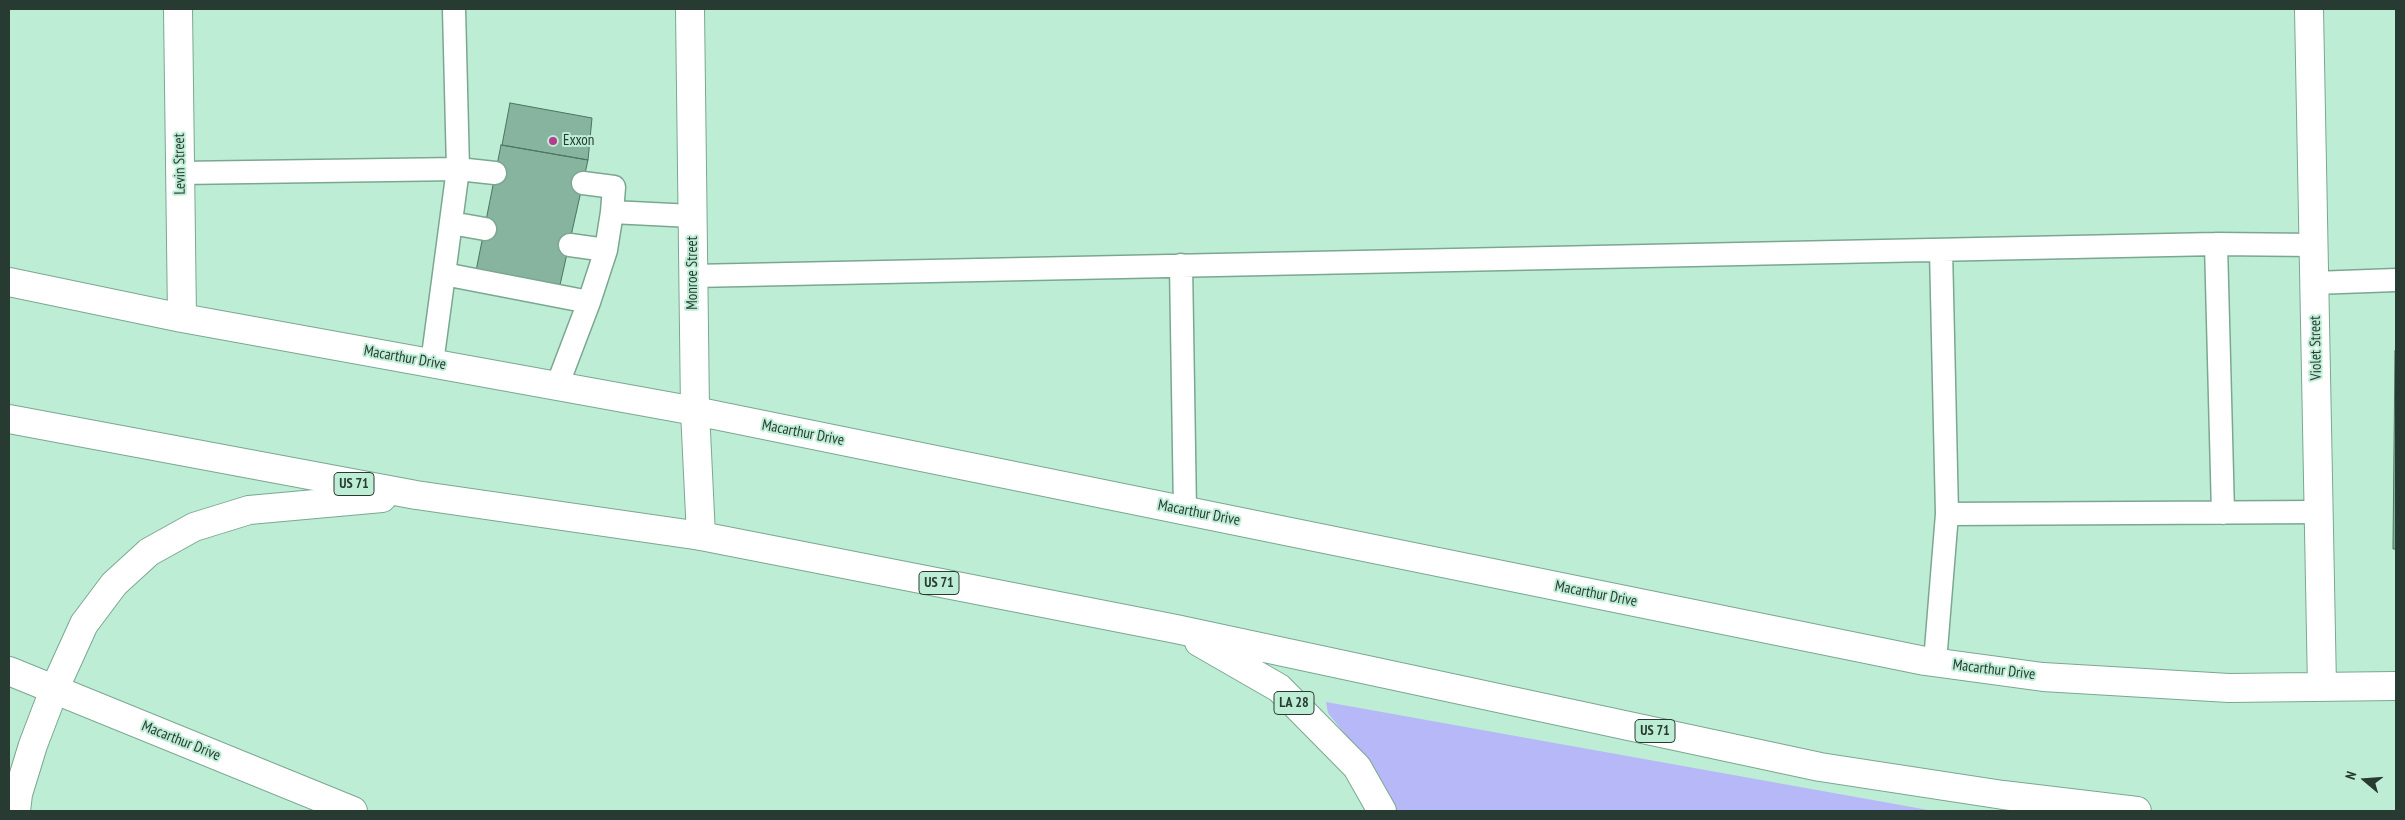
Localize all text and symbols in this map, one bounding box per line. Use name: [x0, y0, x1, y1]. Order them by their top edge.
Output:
place label: Exxon: [563, 132, 594, 150]
street label: Levin Street: [170, 133, 190, 195]
marker: Exxon: [547, 135, 559, 147]
street label: Monroe Street: [684, 236, 702, 310]
street label: Violet Street: [2306, 315, 2326, 381]
street label: Macarthur Drive: [362, 342, 448, 374]
street label: Macarthur Drive: [760, 416, 846, 450]
road number: US 71: [334, 472, 374, 496]
street label: Macarthur Drive: [1156, 496, 1242, 530]
road number: US 71: [919, 572, 959, 594]
street label: Macarthur Drive: [1553, 577, 1639, 611]
street label: Macarthur Drive: [1952, 656, 2036, 684]
road number: LA 28: [1274, 691, 1314, 714]
street label: Macarthur Drive: [139, 717, 223, 765]
road number: US 71: [1635, 719, 1675, 742]
north arrow: [2340, 755, 2390, 805]
text: N: [2341, 769, 2360, 782]

